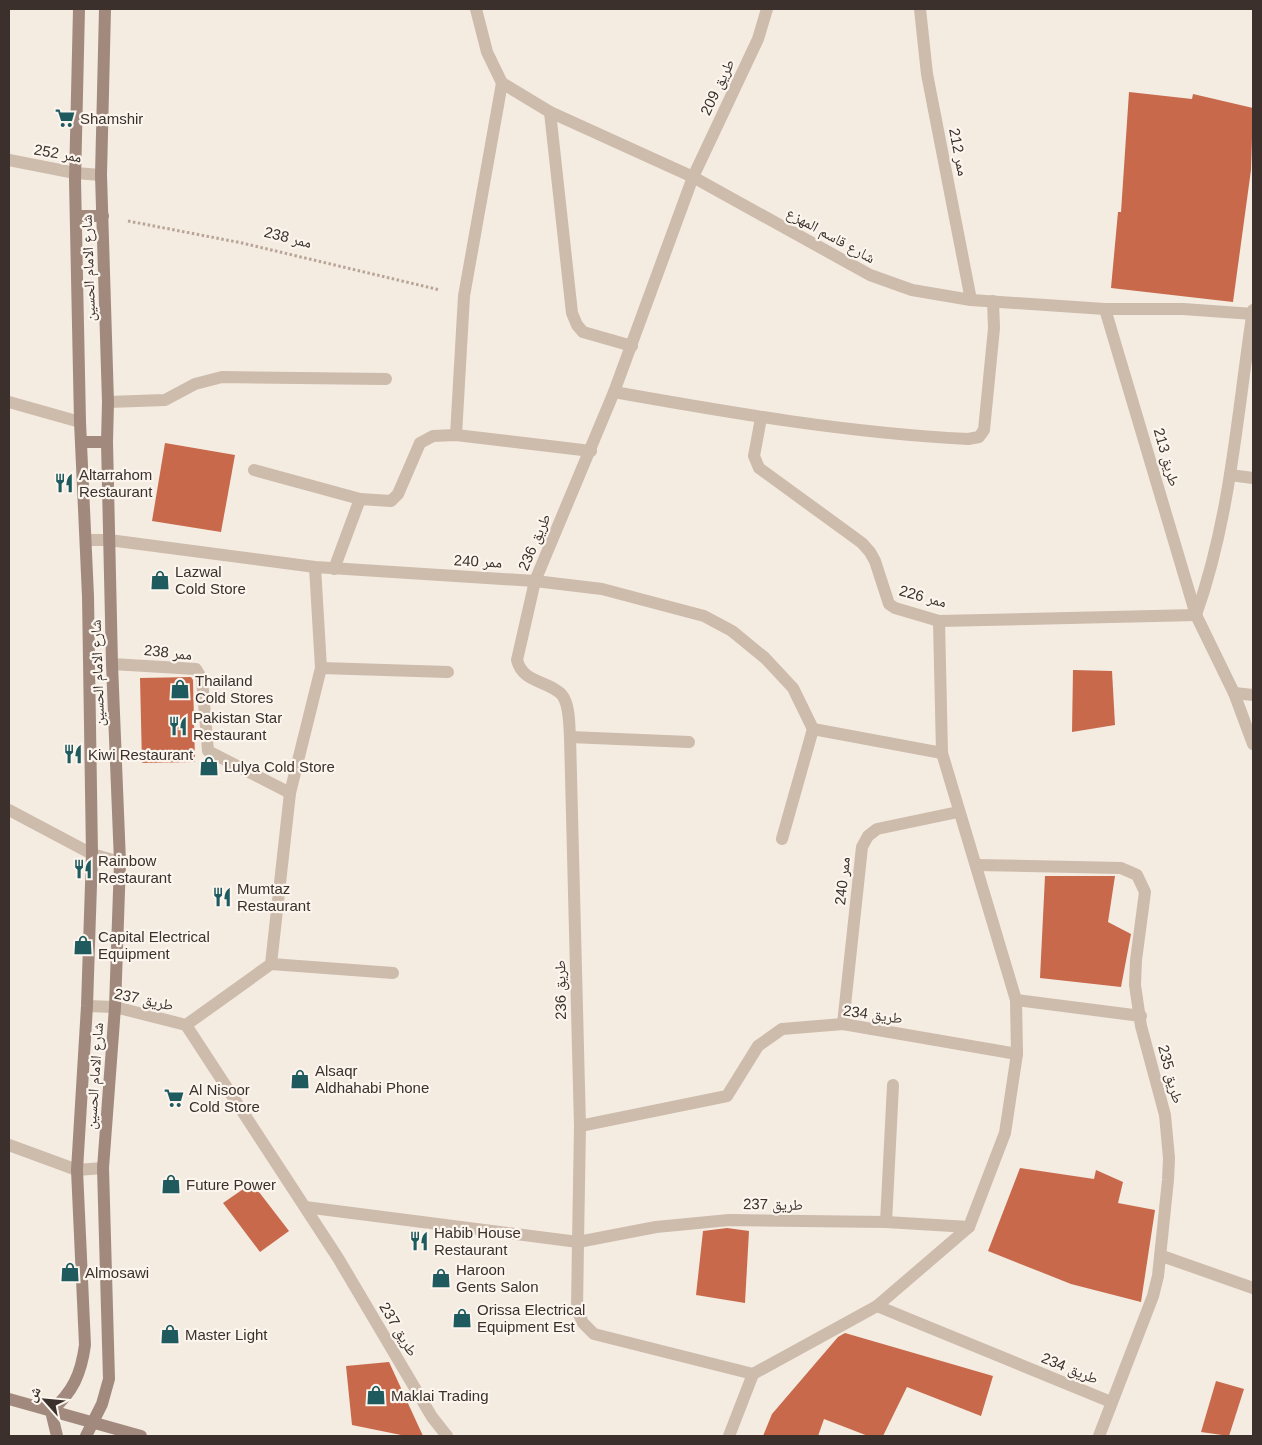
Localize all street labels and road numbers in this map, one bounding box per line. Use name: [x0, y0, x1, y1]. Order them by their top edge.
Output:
street label: طريق 209: [697, 56, 739, 119]
street label: ممر 212: [945, 127, 972, 178]
street label: ممر 252: [33, 140, 83, 167]
street label: شارع قاسم المهزع: [783, 204, 878, 268]
street label: شارع الامام الحسين: [78, 214, 100, 322]
street label: ممر 238: [262, 223, 314, 252]
street label: طريق 213: [1149, 426, 1183, 489]
street label: طريق 236: [514, 511, 555, 574]
street label: ممر 240: [453, 551, 503, 572]
street label: ممر 226: [897, 582, 949, 611]
street label: شارع الامام الحسين: [87, 619, 109, 727]
street label: ممر 238: [143, 641, 193, 664]
street label: ممر 240: [831, 856, 854, 906]
street label: طريق 236: [551, 960, 571, 1020]
street label: طريق 237: [113, 984, 175, 1016]
street label: طريق 234: [842, 1001, 904, 1029]
street label: شارع الامام الحسين: [82, 1022, 108, 1130]
street label: طريق 235: [1153, 1043, 1187, 1106]
street label: طريق 237: [743, 1195, 803, 1215]
street label: طريق 237: [375, 1299, 422, 1360]
street label: طريق 234: [1038, 1349, 1101, 1389]

